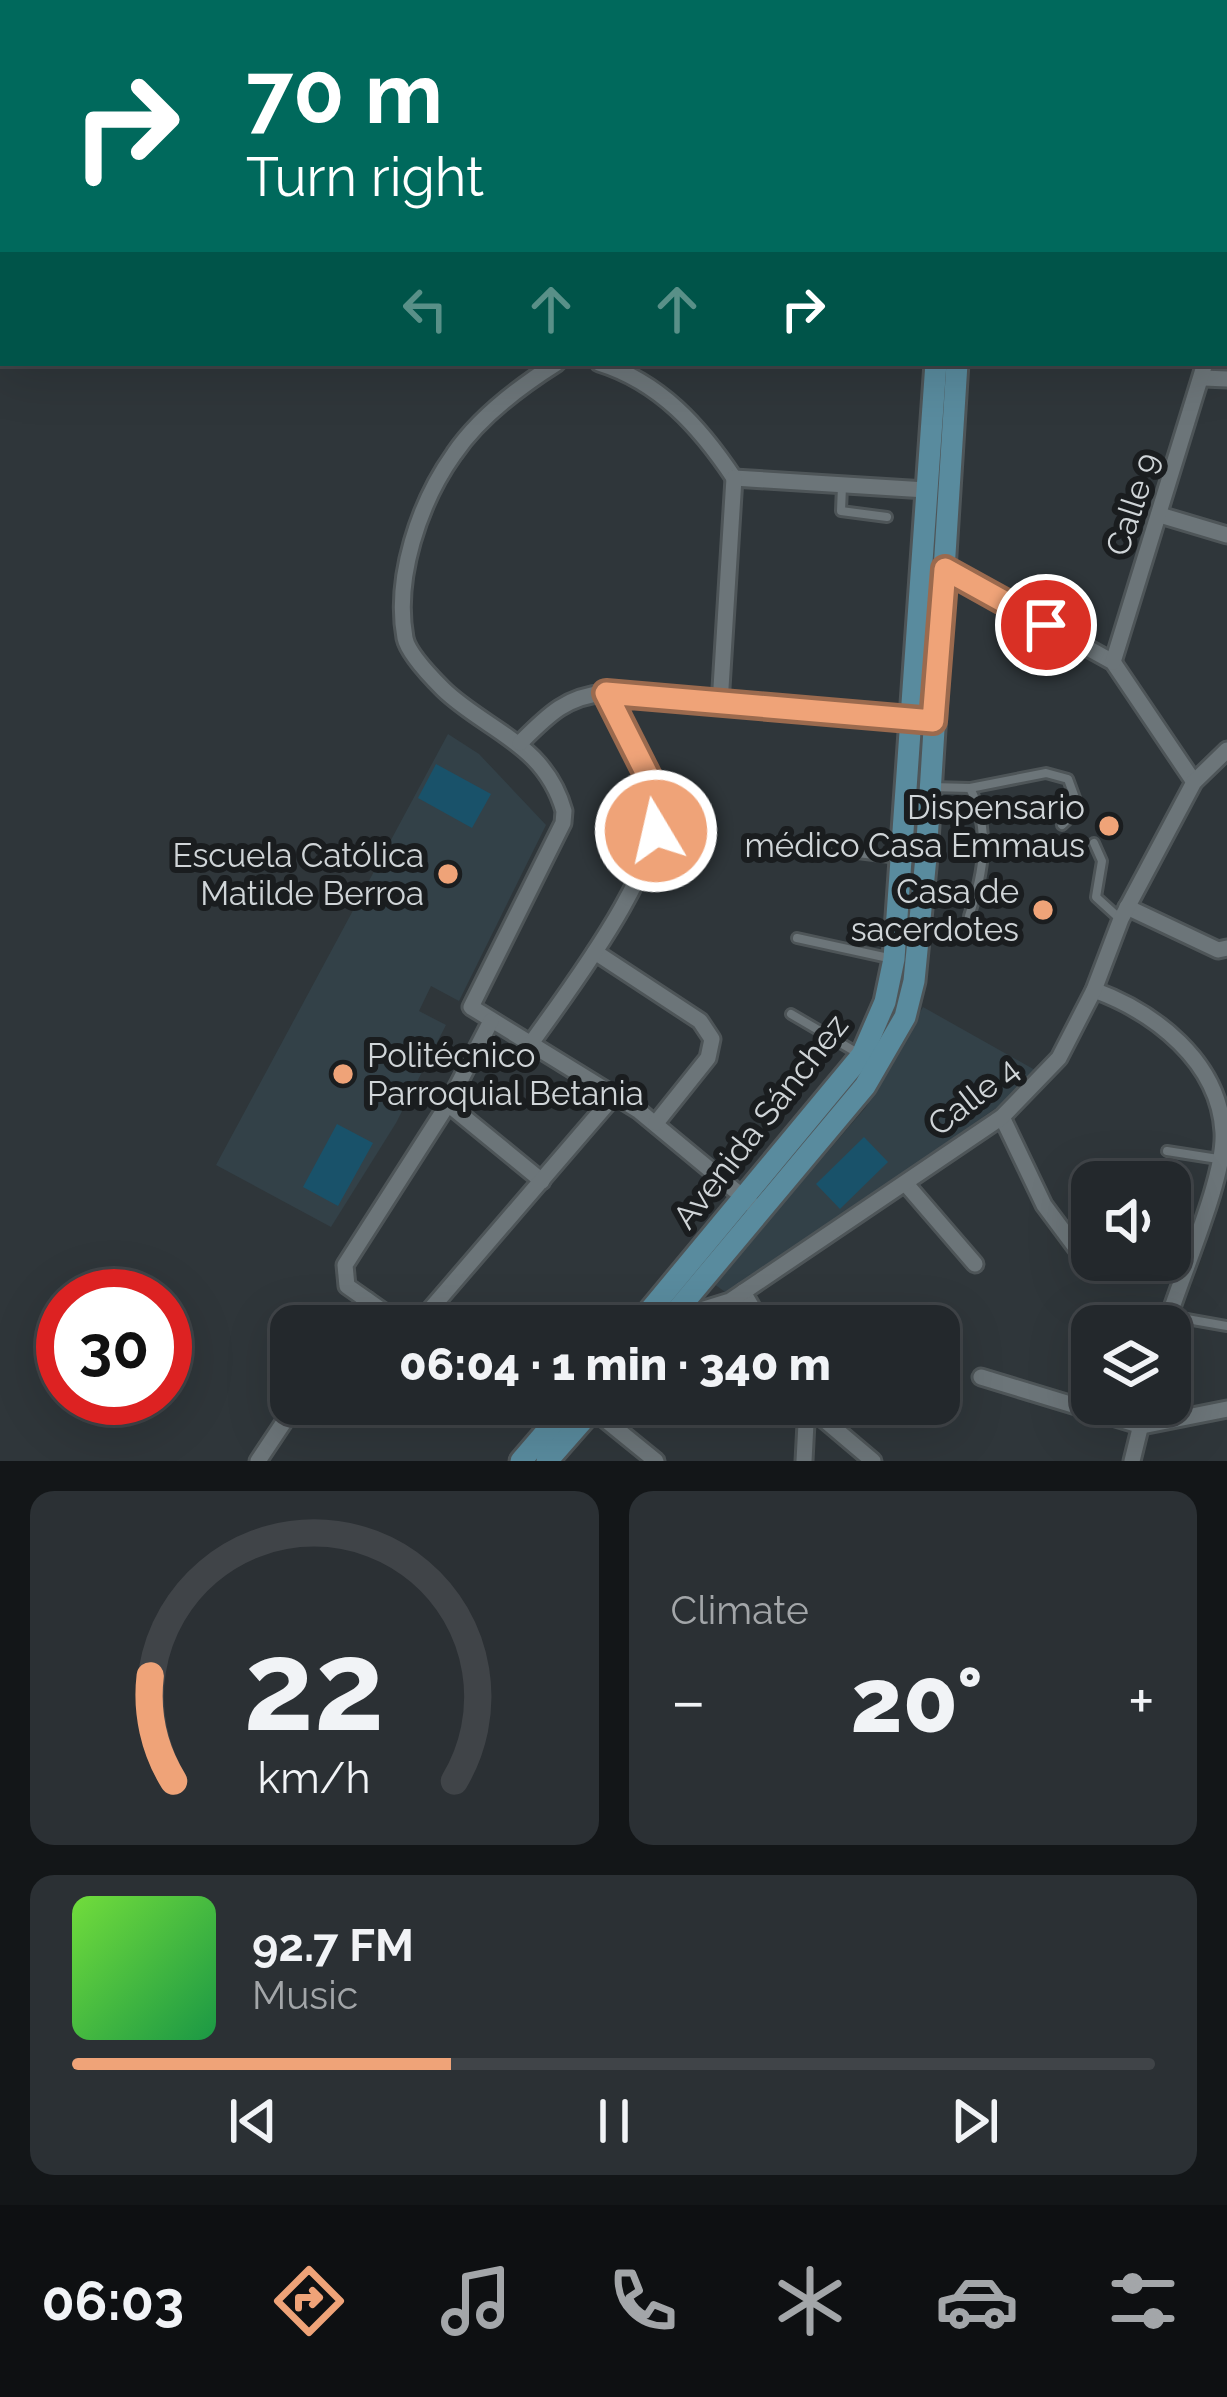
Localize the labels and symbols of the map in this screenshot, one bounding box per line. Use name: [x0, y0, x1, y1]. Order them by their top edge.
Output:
street label: Calle 9: [1098, 448, 1167, 560]
pin: [995, 574, 1097, 676]
position arrow: [593, 768, 719, 894]
place label: Dispensario médico Casa Emmaus: [745, 788, 1085, 865]
marker: Dispensario médico Casa Emmaus: [1096, 813, 1122, 839]
place label: Escuela Católica Matilde Berroa: [172, 836, 424, 913]
marker: Escuela Católica Matilde Berroa: [435, 861, 461, 887]
place label: Casa de sacerdotes: [851, 872, 1019, 949]
marker: Casa de sacerdotes: [1030, 897, 1056, 923]
street label: Avenida Sánchez: [665, 1006, 856, 1236]
place label: Politécnico Parroquial Betania: [367, 1036, 644, 1113]
street label: Calle 4: [920, 1049, 1026, 1144]
marker: Politécnico Parroquial Betania: [330, 1061, 356, 1087]
speed limit sign: 30: [36, 1269, 192, 1425]

